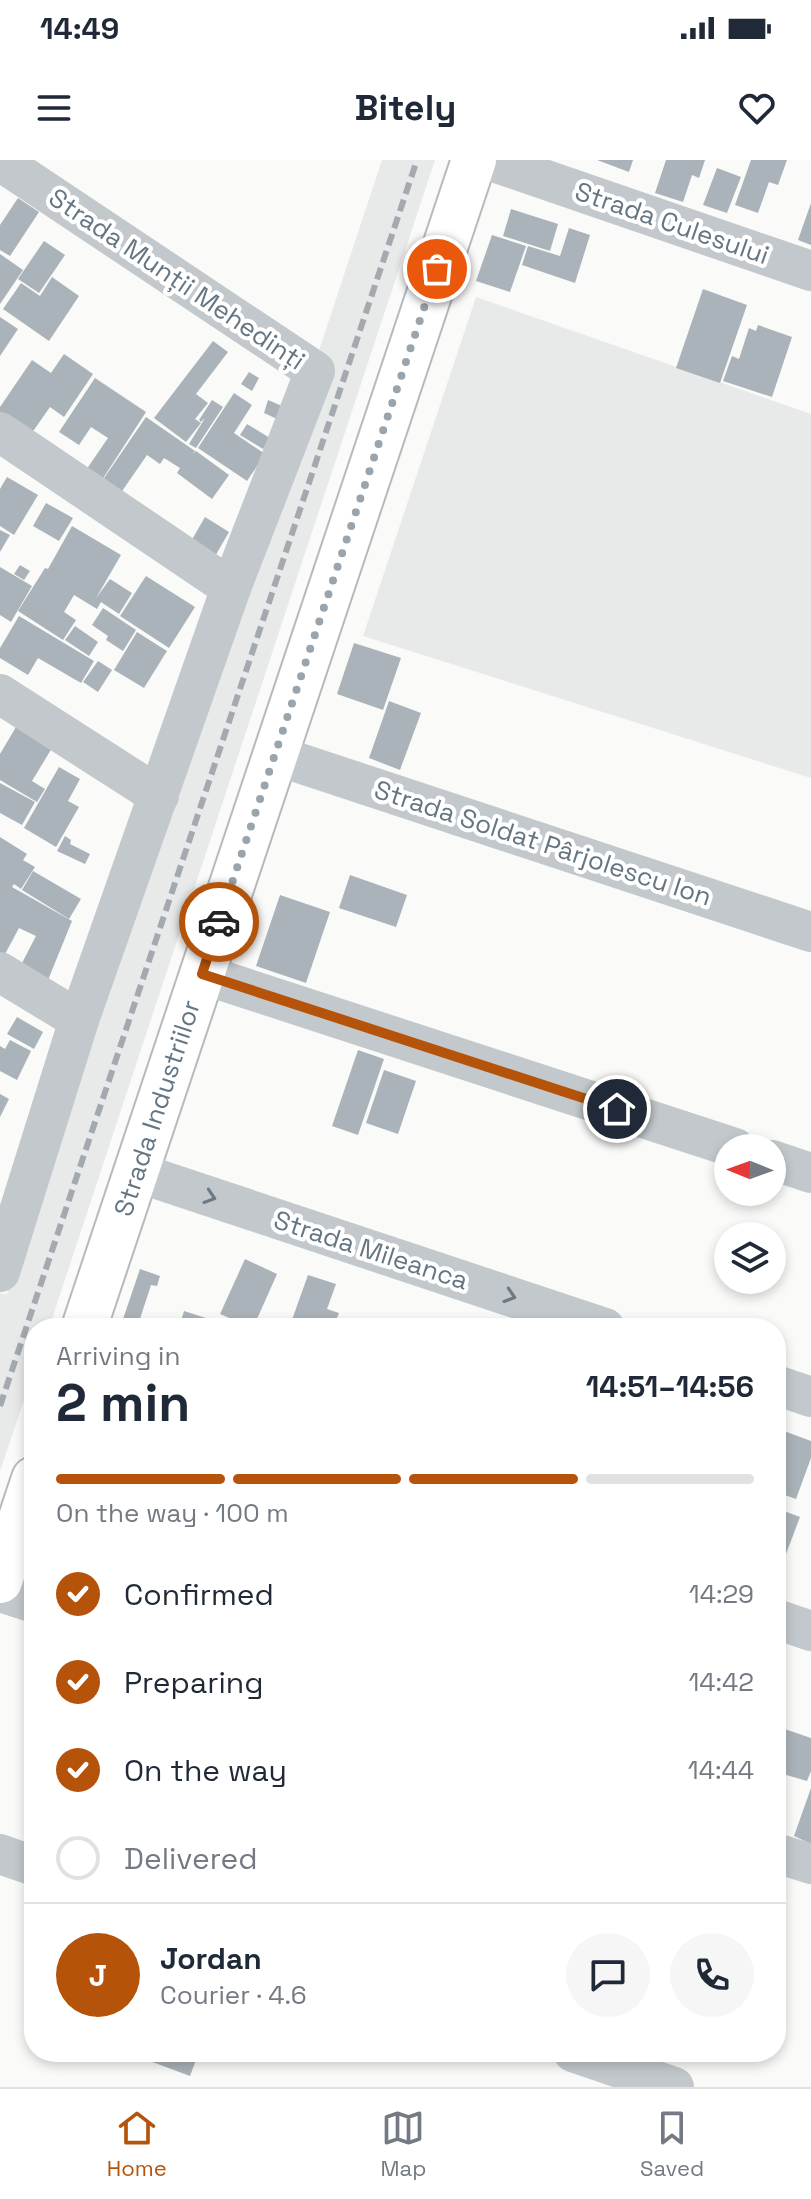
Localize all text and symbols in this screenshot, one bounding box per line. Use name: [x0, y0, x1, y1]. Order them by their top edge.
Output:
text: 14:49: [40, 9, 119, 48]
text: Bitely: [355, 85, 456, 131]
icon: menu: [32, 86, 76, 130]
icon: heart: [735, 86, 779, 130]
street label: Strada Culesului: [571, 174, 773, 272]
street label: Strada Munții Mehedinți: [42, 181, 312, 377]
pin: [403, 235, 471, 303]
icon: bag: [415, 247, 459, 291]
street label: Strada Soldat Pârjolescu Ion: [370, 772, 716, 914]
courier: [179, 882, 259, 962]
icon: car: [197, 900, 241, 944]
street label: Strada Industriilor: [106, 996, 208, 1220]
pin: [583, 1075, 651, 1143]
icon: home: [595, 1087, 639, 1131]
north arrow: [714, 1134, 786, 1206]
map controls: [714, 1134, 786, 1294]
one-way arrow: [203, 1187, 217, 1203]
street label: Strada Mileanca: [270, 1203, 472, 1297]
button: layers: [714, 1222, 786, 1294]
one-way arrow: [502, 1287, 516, 1303]
text: Arriving in: [56, 1339, 180, 1373]
text: 14:51–14:56: [586, 1367, 754, 1406]
text: 2 min: [56, 1370, 190, 1436]
text: On the way · 100 m: [56, 1496, 289, 1530]
icon: check: [56, 1572, 100, 1616]
text: Confirmed: [124, 1575, 274, 1614]
text: 14:29: [689, 1577, 754, 1611]
icon: check: [56, 1660, 100, 1704]
text: Preparing: [124, 1663, 263, 1702]
text: 14:42: [688, 1665, 754, 1699]
icon: check: [56, 1748, 100, 1792]
text: On the way: [124, 1751, 287, 1790]
text: 14:44: [688, 1753, 754, 1787]
text: Delivered: [124, 1839, 258, 1878]
button: chat: [566, 1933, 650, 2017]
button: phone: [670, 1933, 754, 2017]
text: Jordan: [160, 1939, 262, 1978]
text: J: [89, 1956, 107, 1995]
text: Courier · 4.6: [160, 1978, 307, 2012]
tab: Home: [107, 2106, 167, 2182]
tab: Map: [380, 2106, 426, 2182]
tab: Saved: [640, 2106, 704, 2182]

